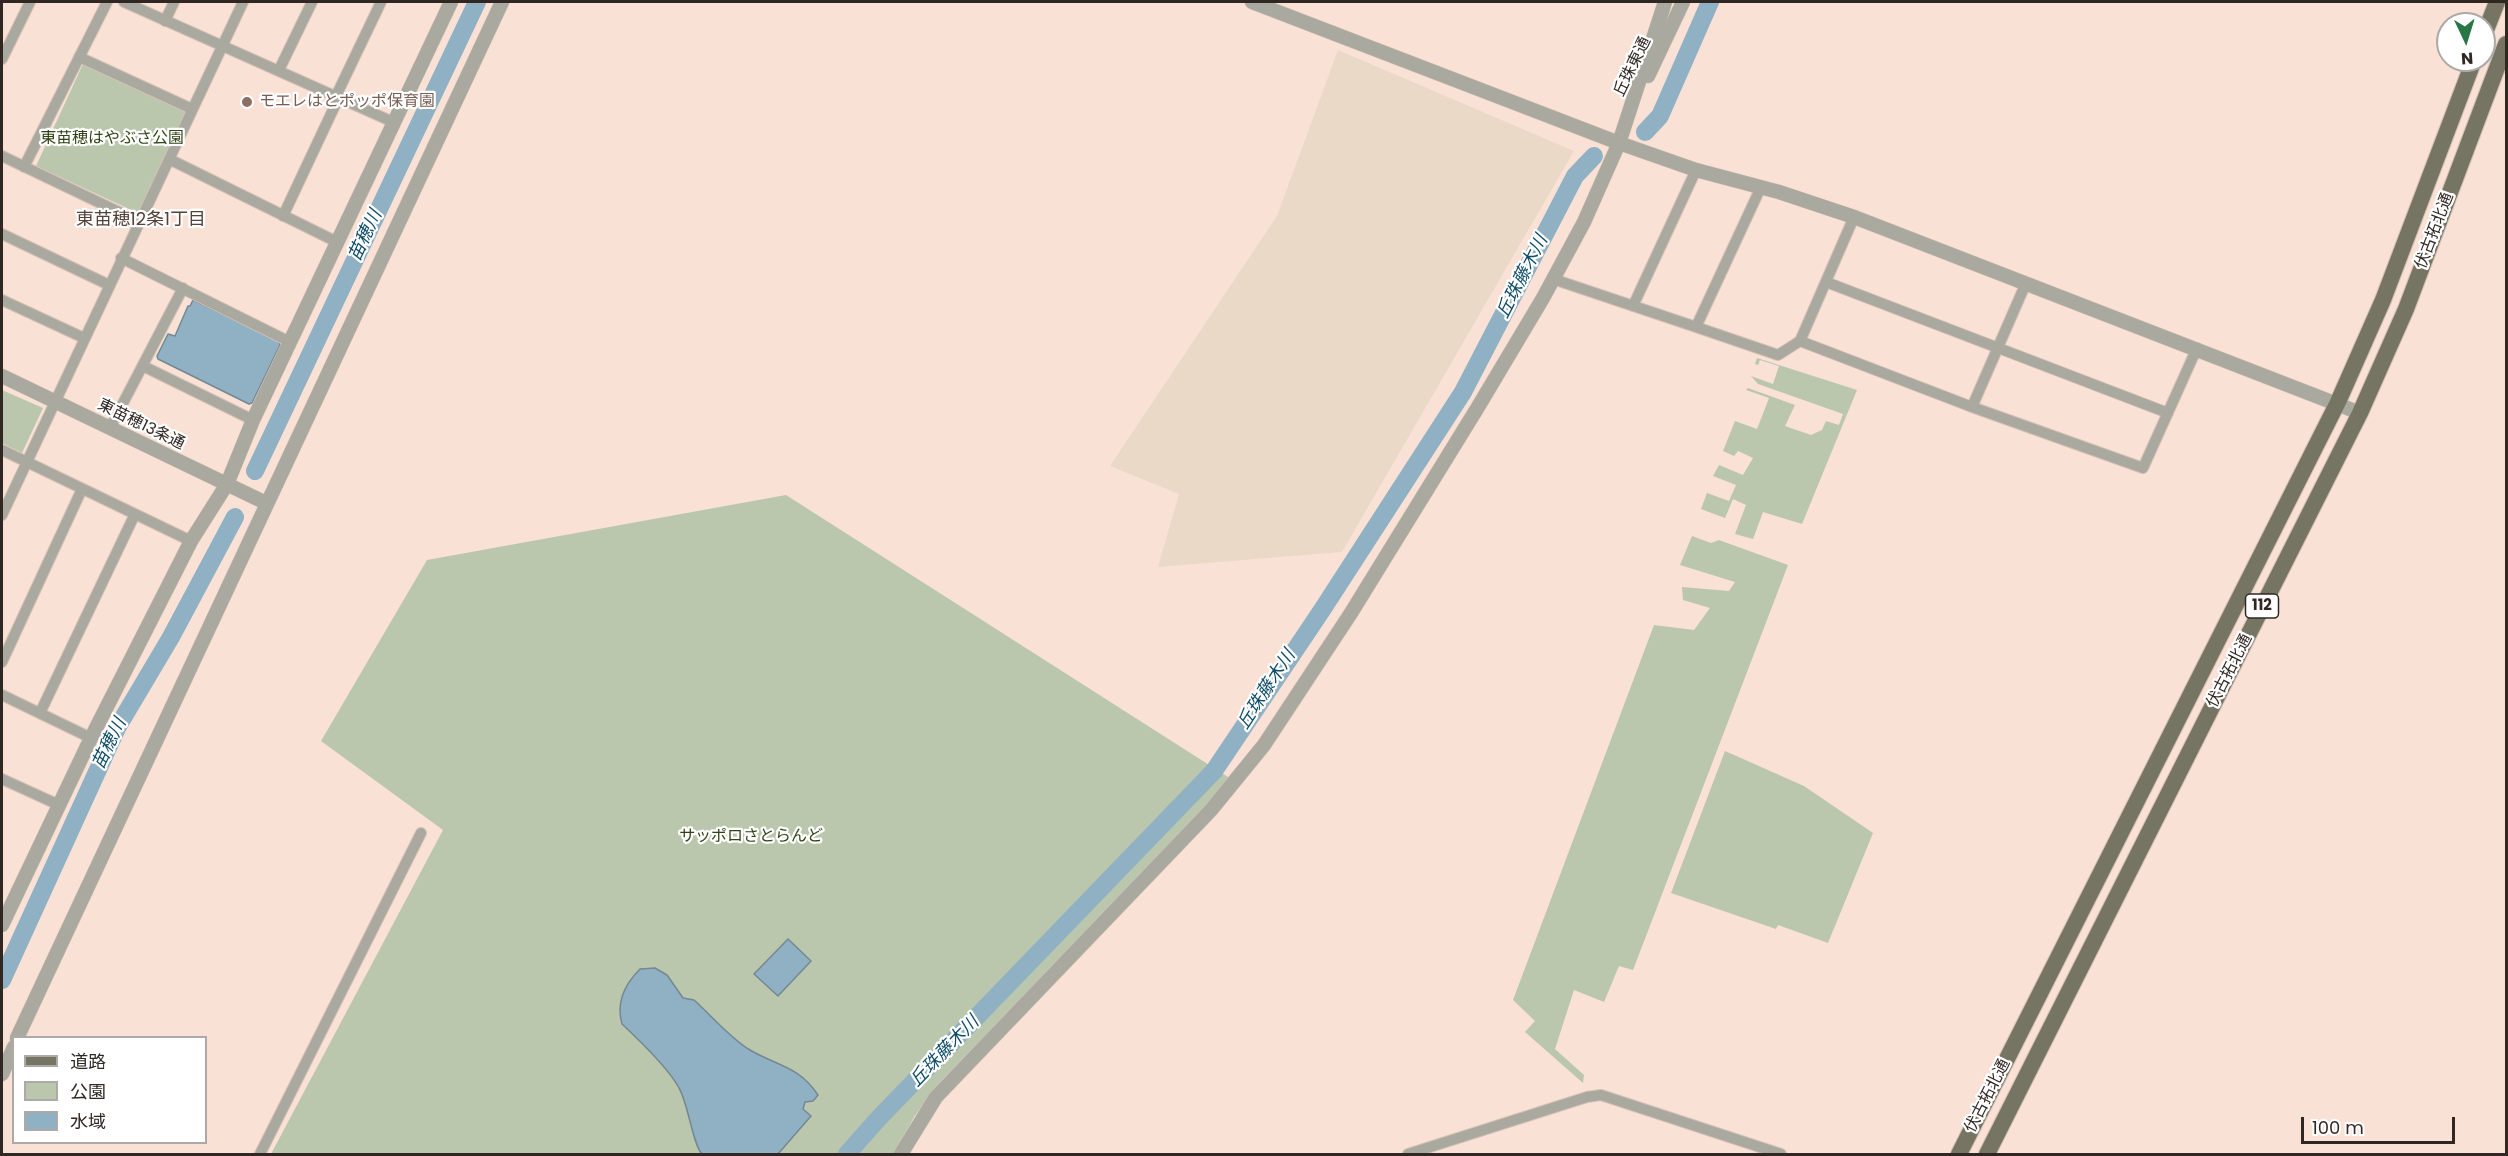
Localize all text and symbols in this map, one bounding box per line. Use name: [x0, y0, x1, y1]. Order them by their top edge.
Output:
north arrow: [2436, 12, 2496, 72]
street label: 丘珠東通: [1610, 34, 1656, 100]
text: N: [2460, 47, 2474, 70]
place label: モエレはとポッポ保育園: [259, 92, 435, 112]
marker: モエレはとポッポ保育園: [240, 95, 254, 109]
park label: 東苗穂はやぶさ公園: [40, 129, 184, 149]
street label: 伏古拓北通: [2412, 190, 2458, 272]
water label: 苗穂川: [345, 207, 387, 265]
district label: 東苗穂12条1丁目: [76, 209, 206, 231]
water label: 丘珠藤木川: [1493, 232, 1553, 322]
street label: 東苗穂13条通: [94, 396, 188, 454]
road number: 112: [2246, 594, 2278, 618]
street label: 伏古拓北通: [2203, 631, 2257, 711]
water label: 丘珠藤木川: [1233, 646, 1301, 734]
water label: 苗穂川: [88, 715, 132, 773]
park label: サッポロさとらんど: [679, 827, 823, 847]
water label: 丘珠藤木川: [906, 1012, 984, 1092]
legend: [12, 1036, 207, 1144]
text: 道路: [70, 1049, 106, 1074]
street label: 伏古拓北通: [1961, 1056, 2015, 1136]
text: 公園: [70, 1079, 106, 1104]
scale bar: [2304, 1105, 2458, 1143]
text: 水域: [70, 1109, 106, 1134]
text: 100 m: [2312, 1115, 2364, 1140]

